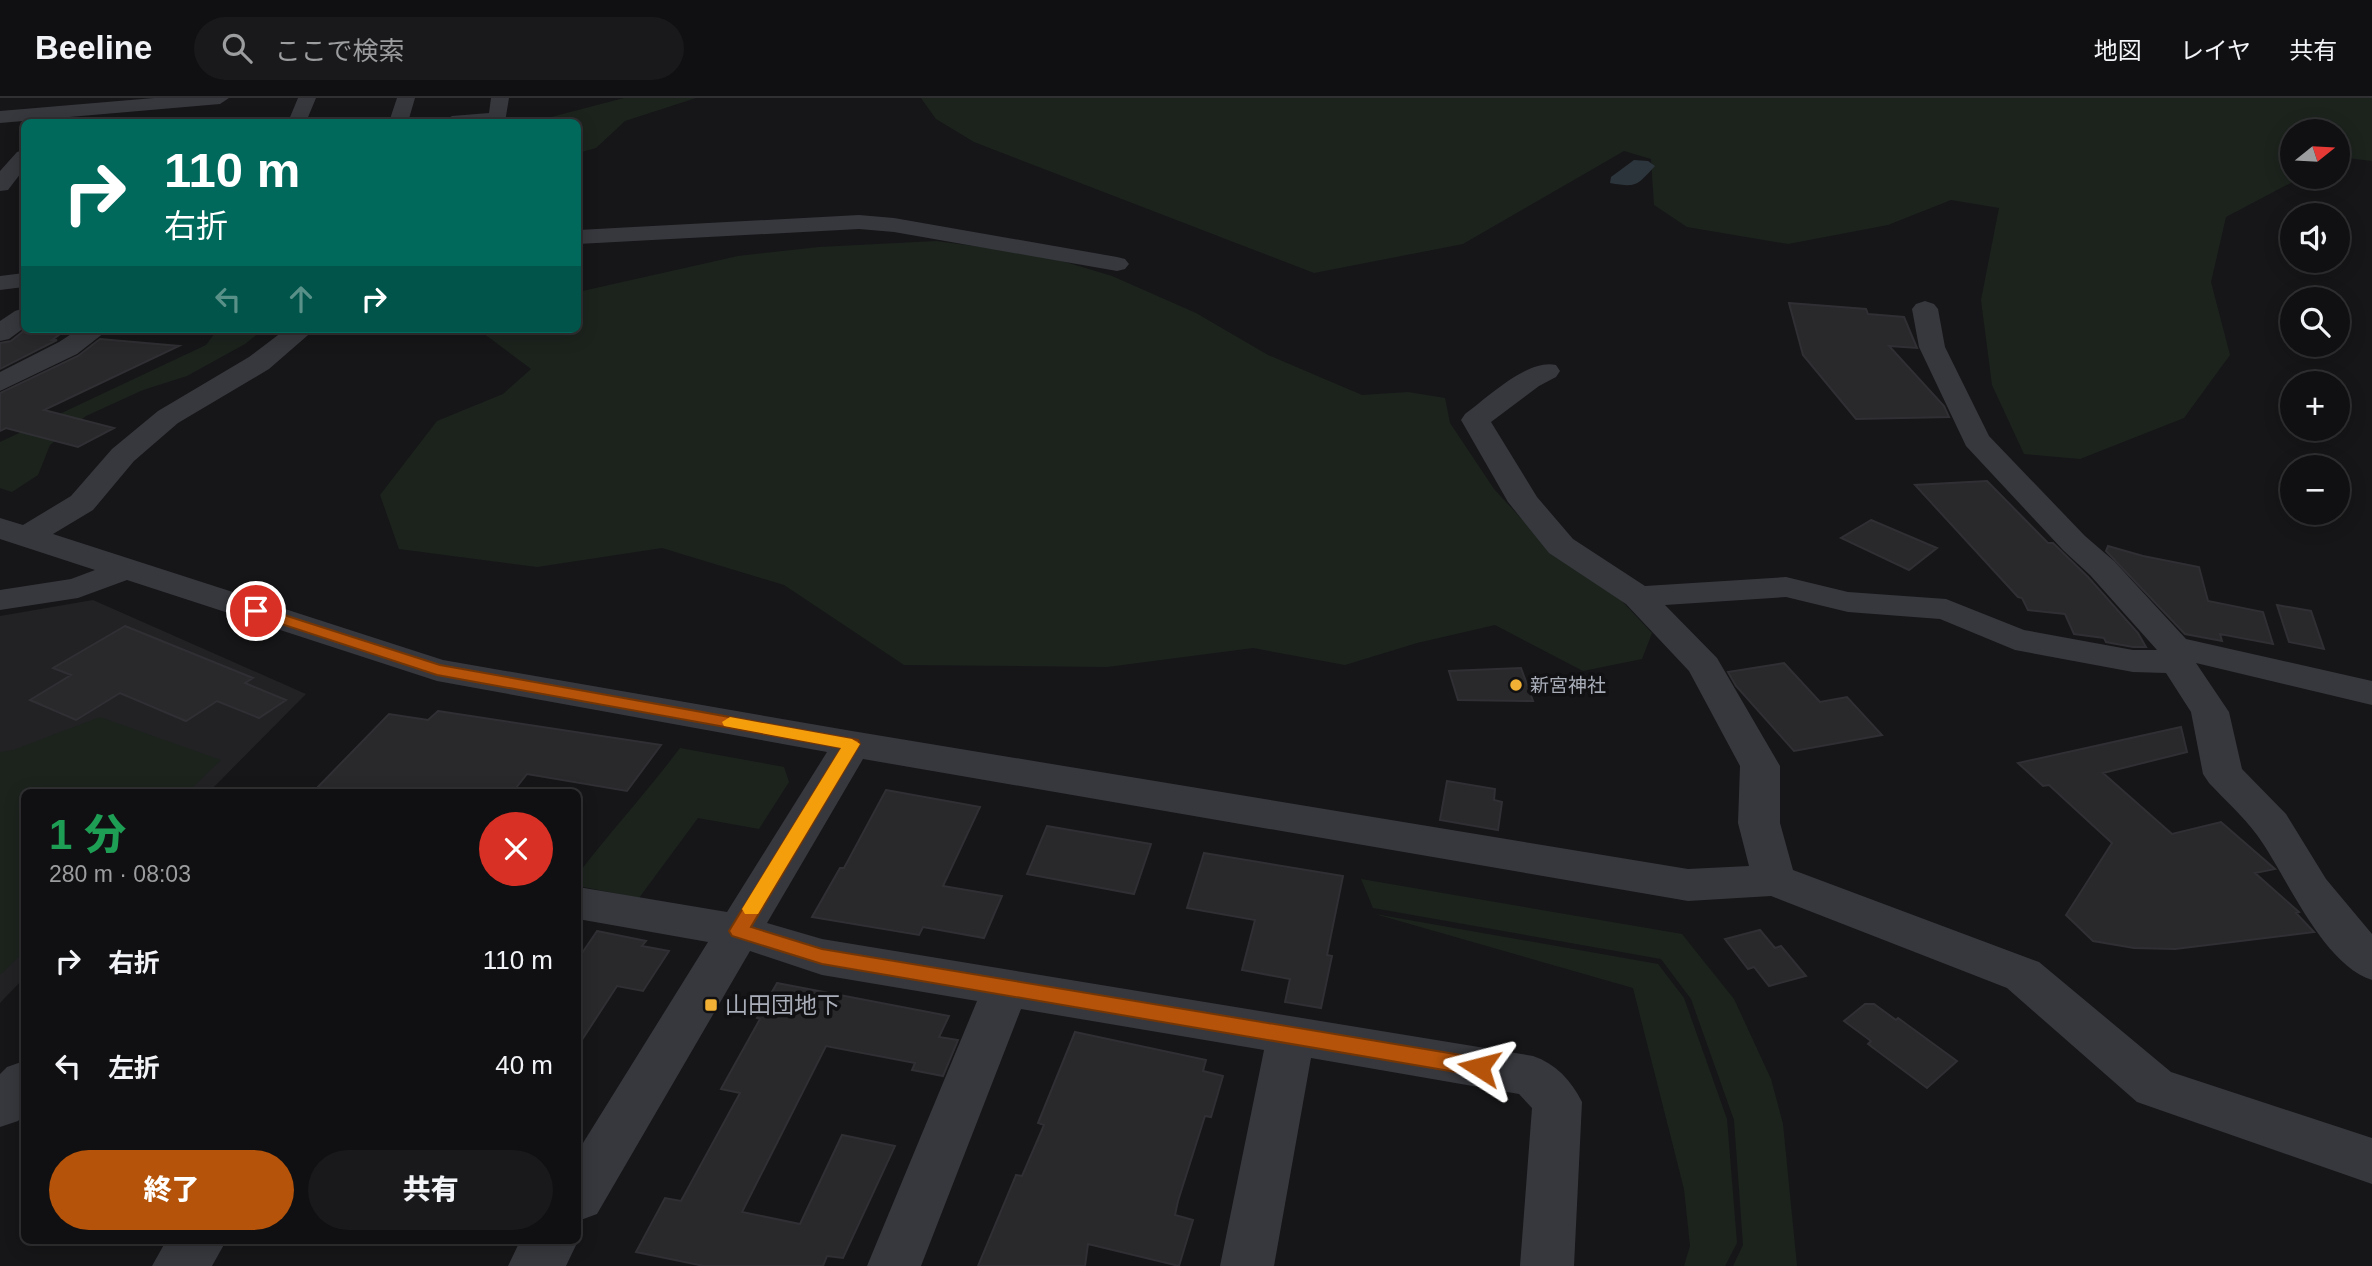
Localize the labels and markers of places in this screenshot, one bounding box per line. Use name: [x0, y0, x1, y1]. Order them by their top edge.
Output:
pin: [226, 581, 286, 641]
place label: 新宮神社: [1530, 675, 1606, 696]
marker: 新宮神社: [1508, 677, 1524, 693]
place label: 山田団地下: [725, 992, 840, 1018]
marker: 山田団地下: [703, 997, 719, 1013]

